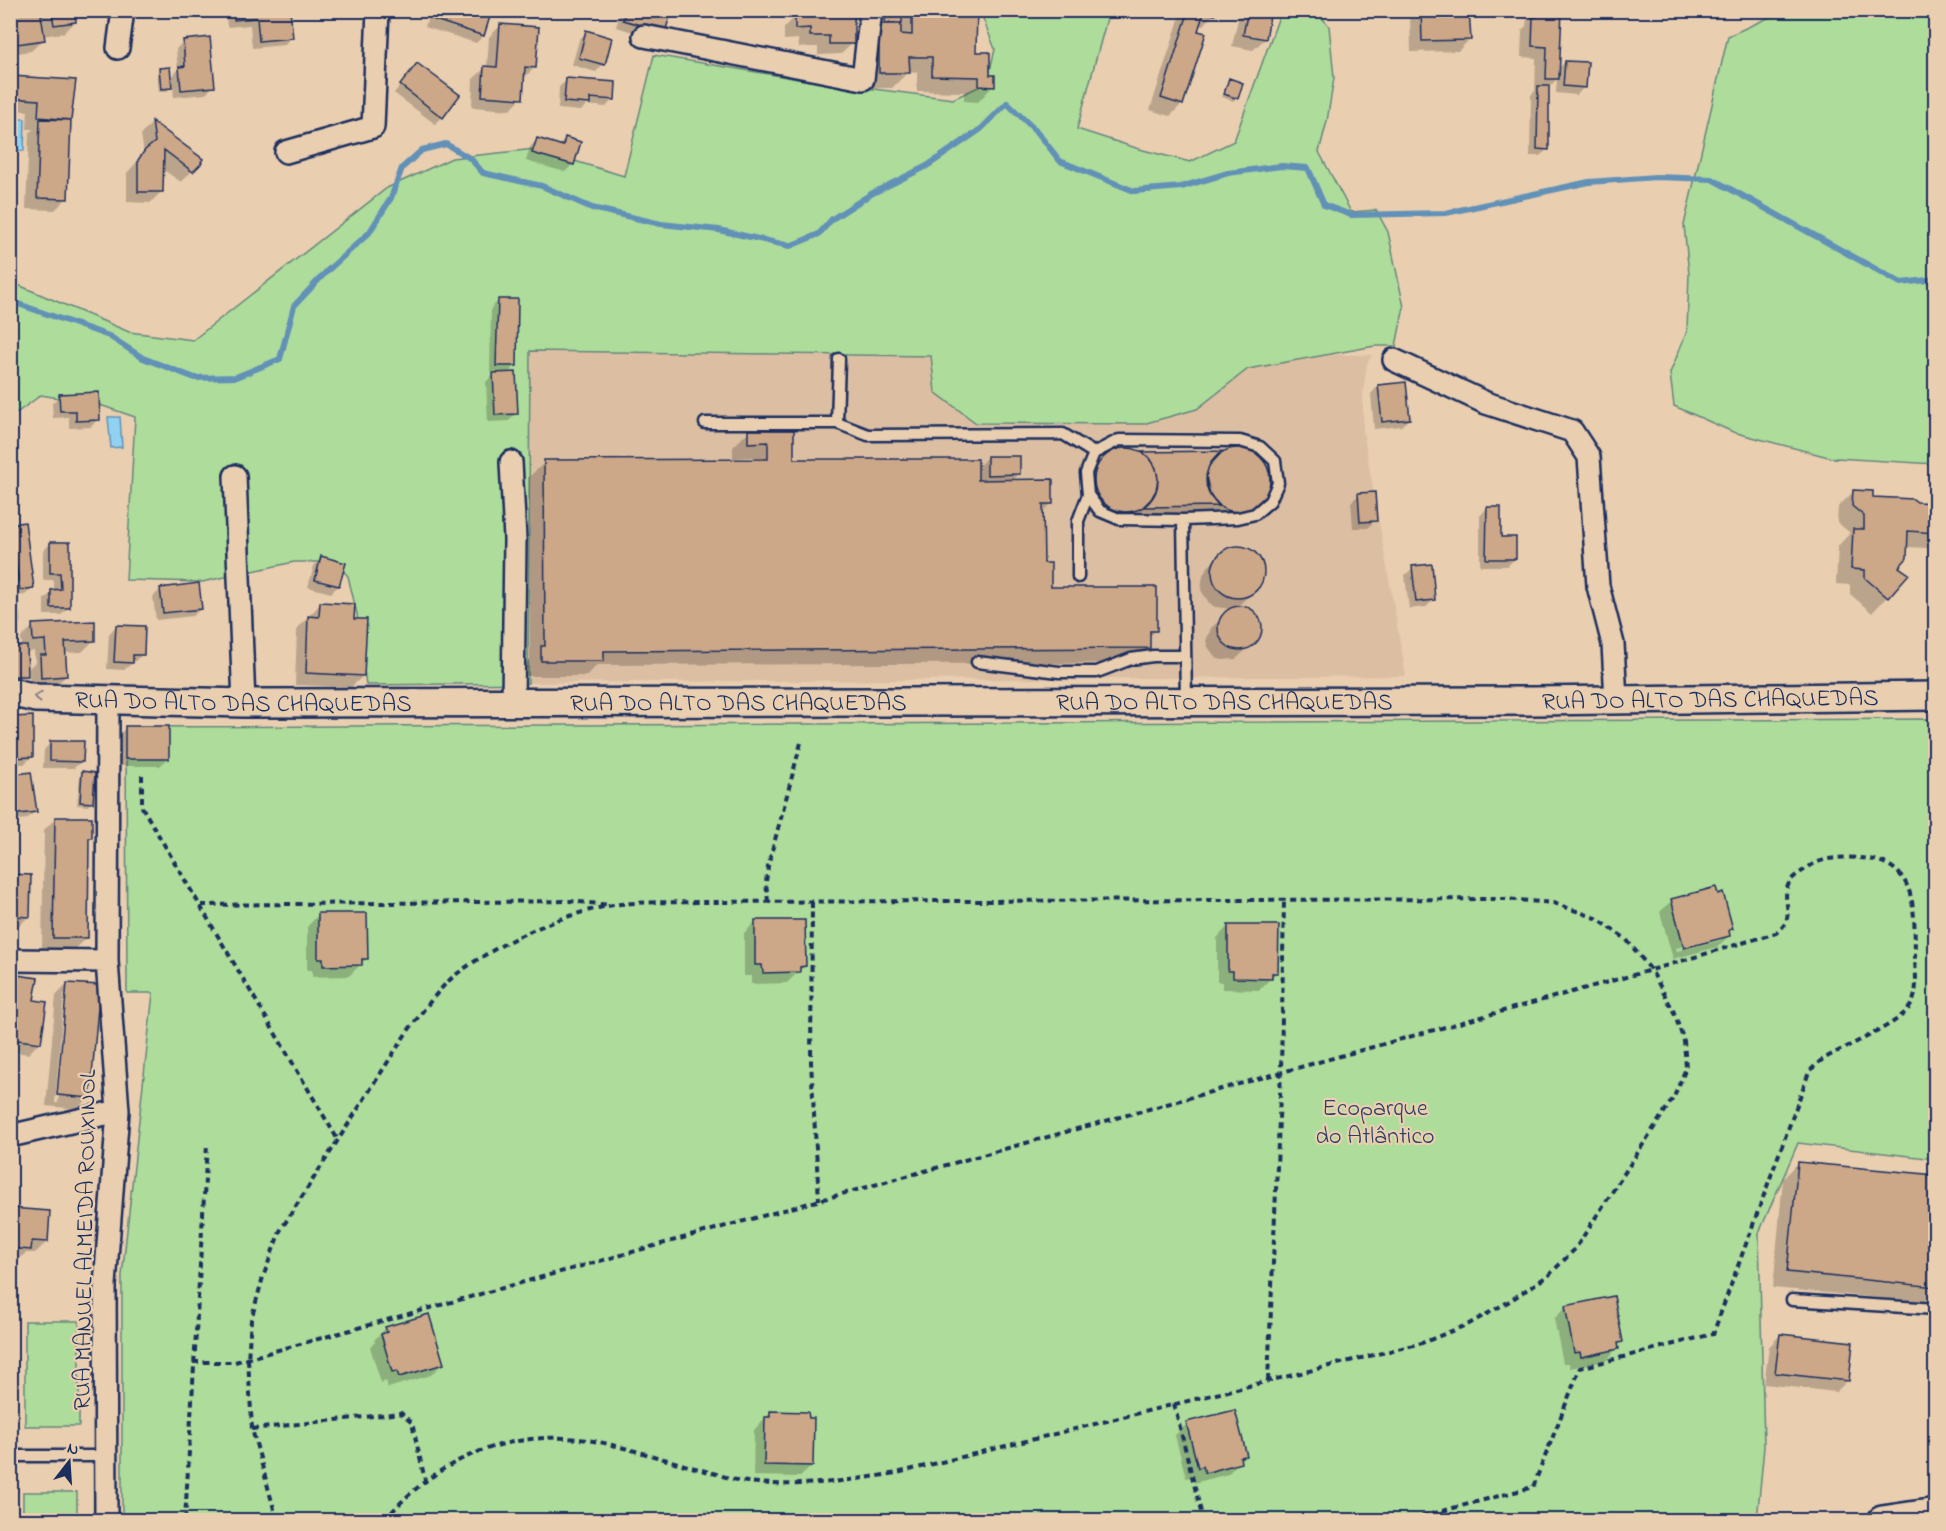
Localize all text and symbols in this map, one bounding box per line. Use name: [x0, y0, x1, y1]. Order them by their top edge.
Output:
street label: RUA DO ALTO DAS CHAQUEDAS: [1542, 682, 1879, 721]
street label: RUA DO ALTO DAS CHAQUEDAS: [74, 684, 412, 723]
street label: RUA DO ALTO DAS CHAQUEDAS: [1056, 686, 1393, 722]
street label: RUA DO ALTO DAS CHAQUEDAS: [570, 687, 907, 722]
one-way arrow: [34, 691, 43, 704]
street label: RUA MANUEL ALMEIDA ROUXINOL: [66, 1069, 107, 1411]
park label: Ecoparque do Atlântico: [1315, 1092, 1435, 1155]
north arrow: [39, 1432, 99, 1492]
text: N: [64, 1437, 82, 1463]

